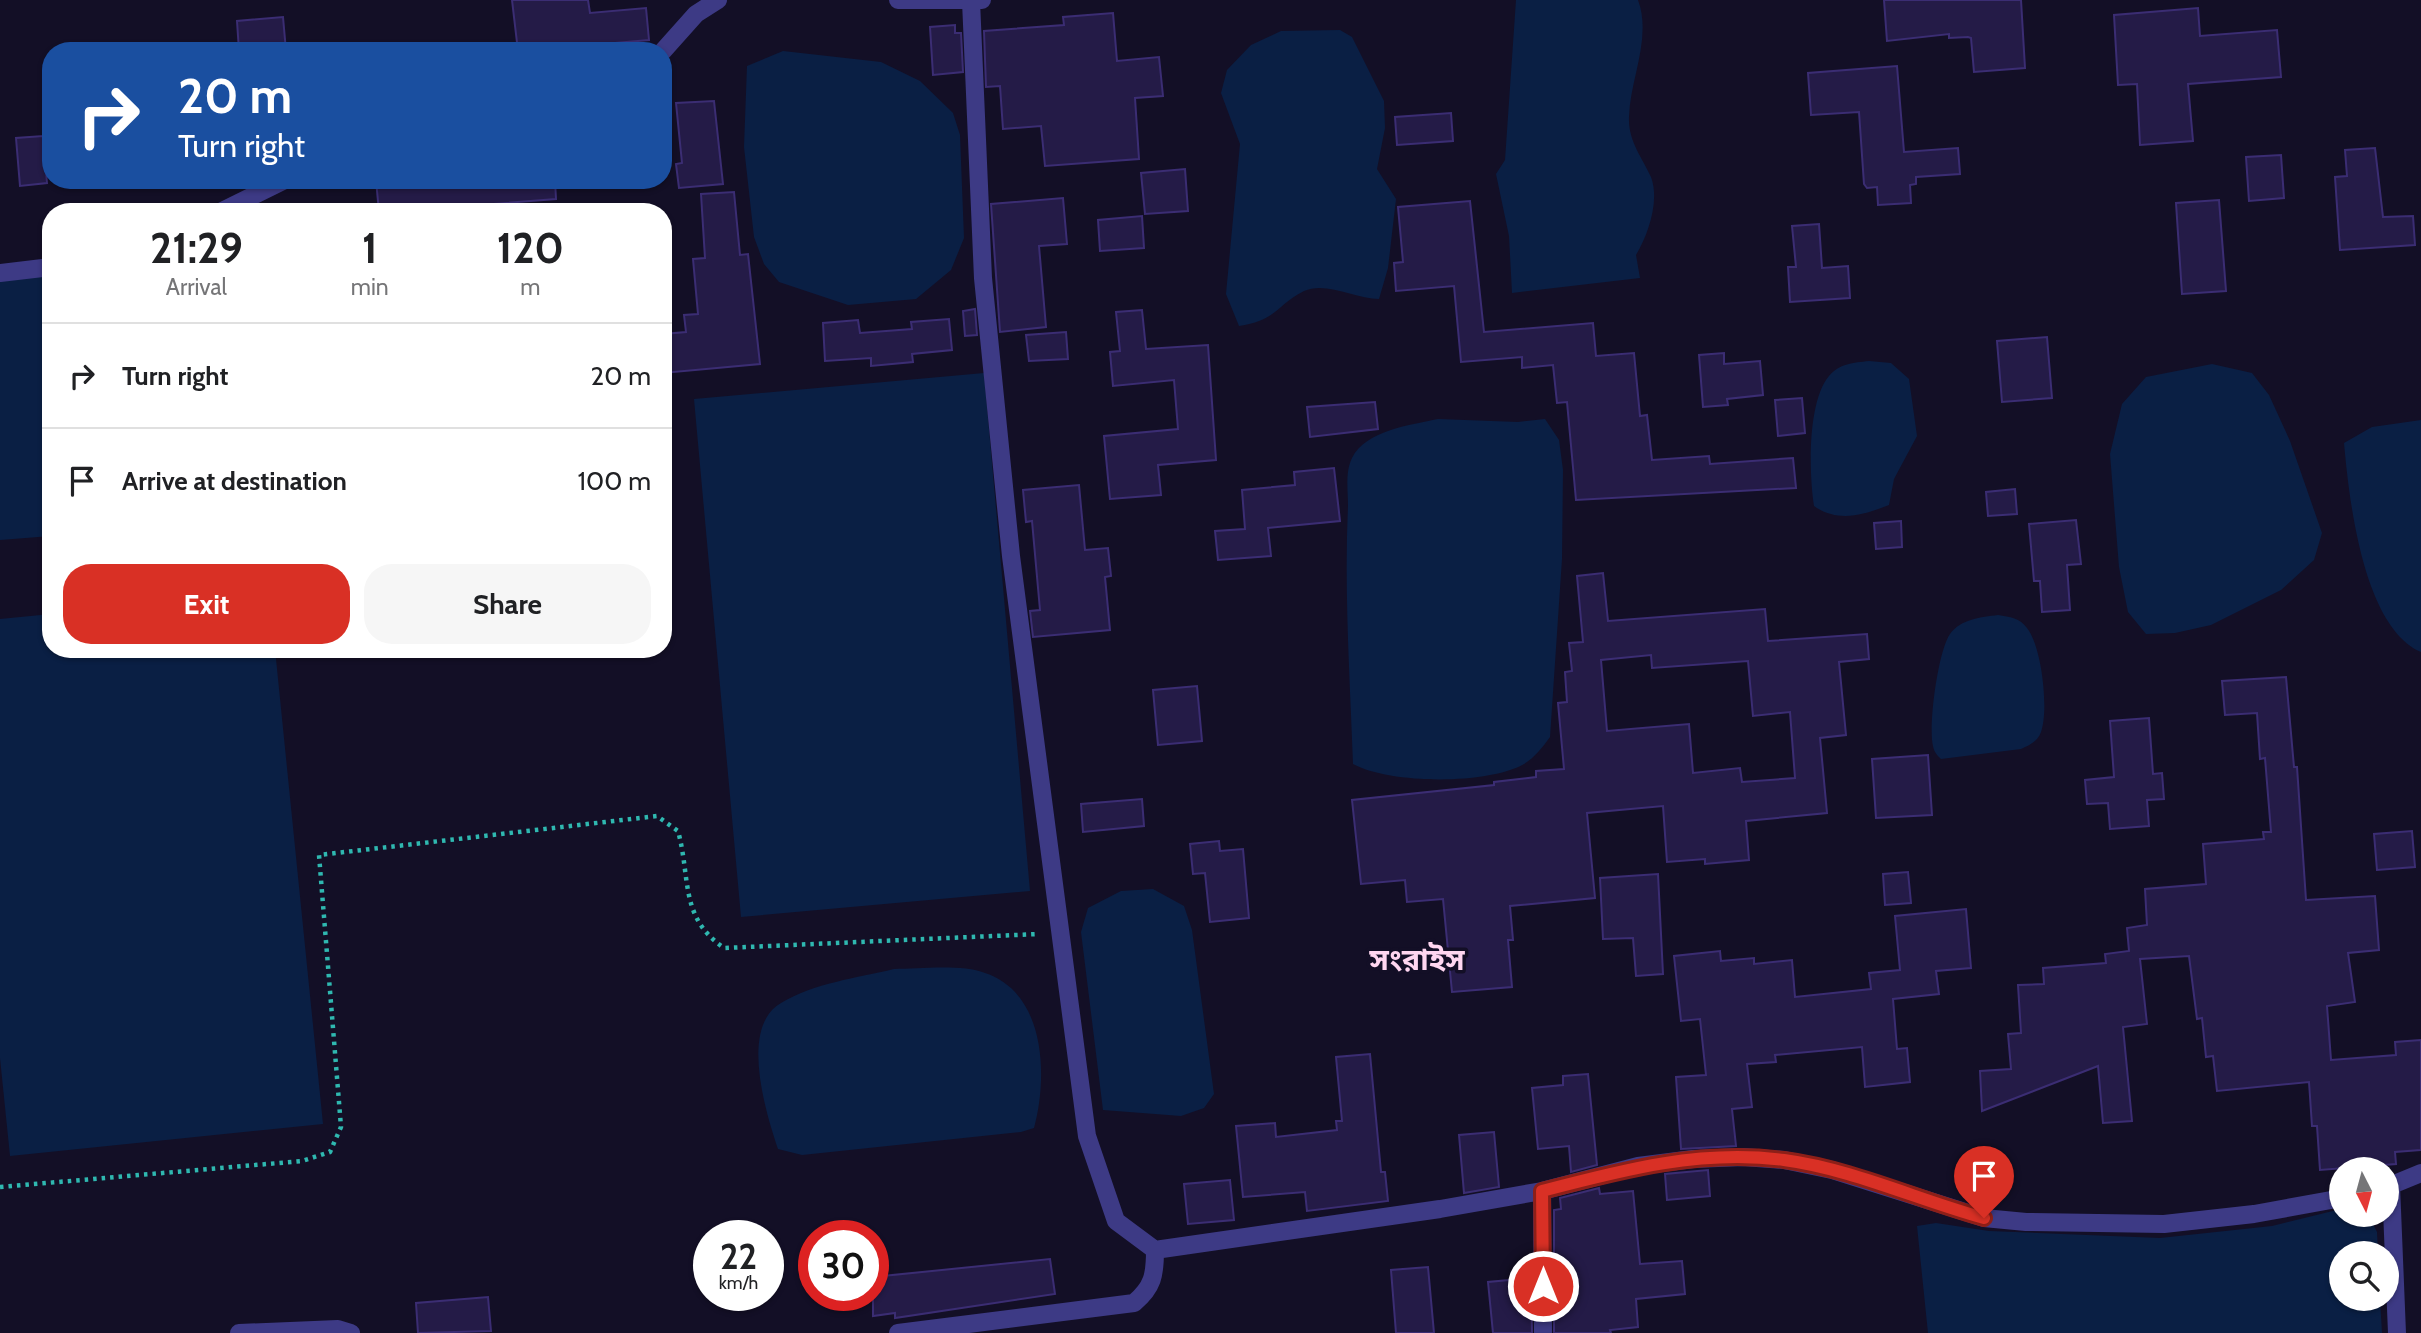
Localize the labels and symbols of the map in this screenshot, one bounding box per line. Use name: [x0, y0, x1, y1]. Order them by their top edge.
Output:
district label: সংরাইস: [1368, 941, 1465, 978]
pin: [1954, 1146, 2014, 1218]
north arrow: [2329, 1157, 2399, 1227]
speed limit sign: 30: [798, 1220, 889, 1311]
position arrow: [1506, 1249, 1580, 1323]

